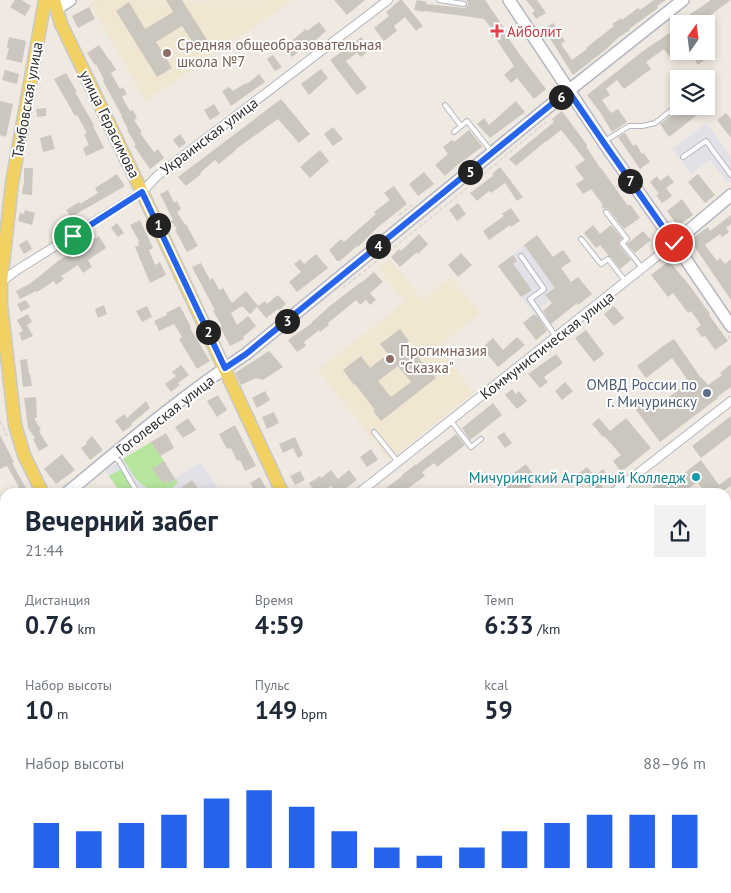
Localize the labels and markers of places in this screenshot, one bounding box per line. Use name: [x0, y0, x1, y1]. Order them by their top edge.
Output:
place label: Айболит: [507, 22, 562, 41]
marker: Айболит: [491, 25, 503, 37]
place label: Средняя общеобразовательная школа №7: [177, 35, 382, 71]
marker: Средняя общеобразовательная школа №7: [161, 47, 173, 59]
pin: 6: [548, 84, 574, 110]
pin: 5: [458, 160, 482, 184]
pin: 7: [618, 168, 642, 194]
pin: 1: [146, 212, 170, 238]
pin: [52, 215, 94, 257]
pin: [653, 222, 695, 264]
pin: 4: [366, 234, 390, 258]
pin: 3: [274, 308, 300, 334]
pin: 2: [196, 320, 220, 344]
place label: Прогимназия "Сказка": [400, 341, 487, 377]
marker: Прогимназия "Сказка": [384, 353, 396, 365]
place label: ОМВД России по г. Мичуринску: [587, 375, 697, 411]
marker: ОМВД России по г. Мичуринску: [701, 387, 713, 399]
place label: Мичуринский Аграрный Колледж: [469, 468, 686, 487]
marker: Мичуринский Аграрный Колледж: [690, 471, 702, 483]

